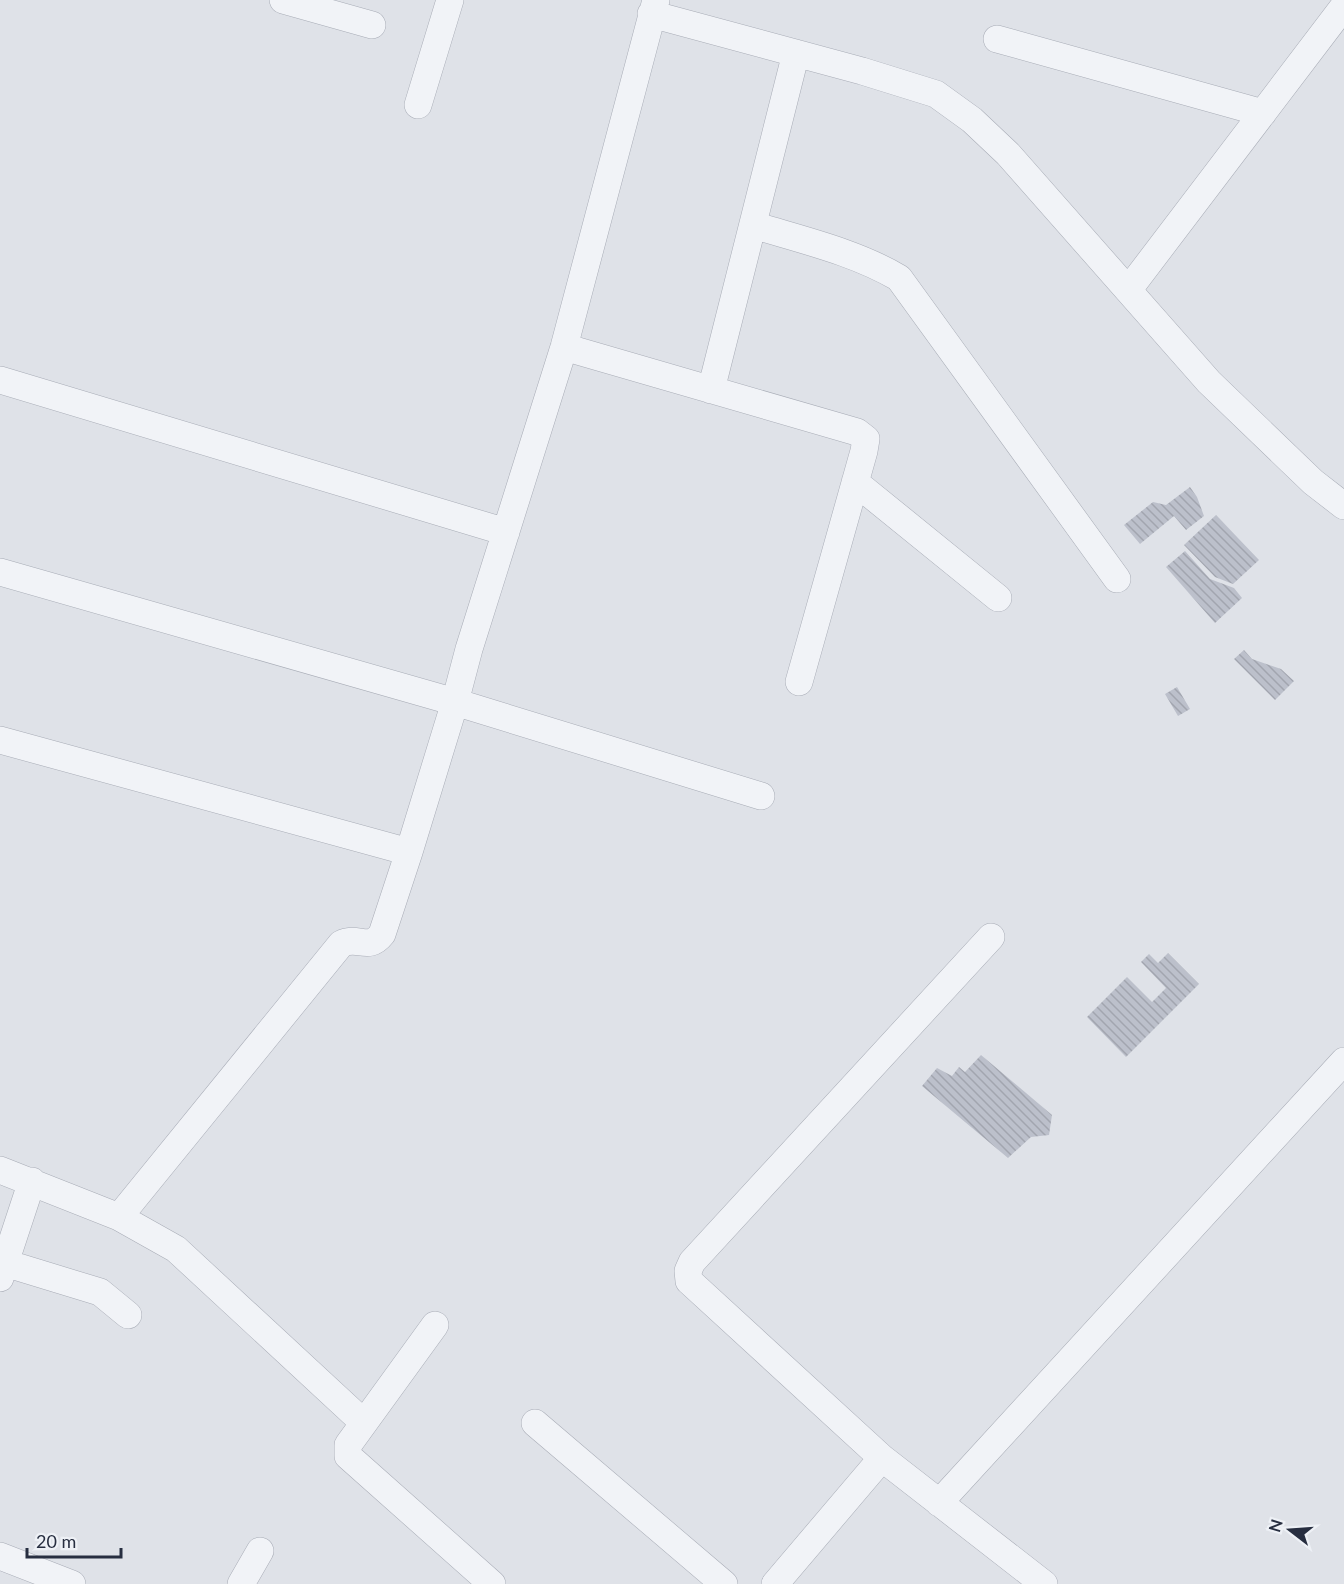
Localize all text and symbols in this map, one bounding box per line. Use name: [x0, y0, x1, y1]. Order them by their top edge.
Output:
north arrow: [1260, 1500, 1320, 1560]
text: N: [1264, 1517, 1286, 1534]
scale bar: [27, 1521, 122, 1559]
text: 20 m: [36, 1530, 76, 1552]

